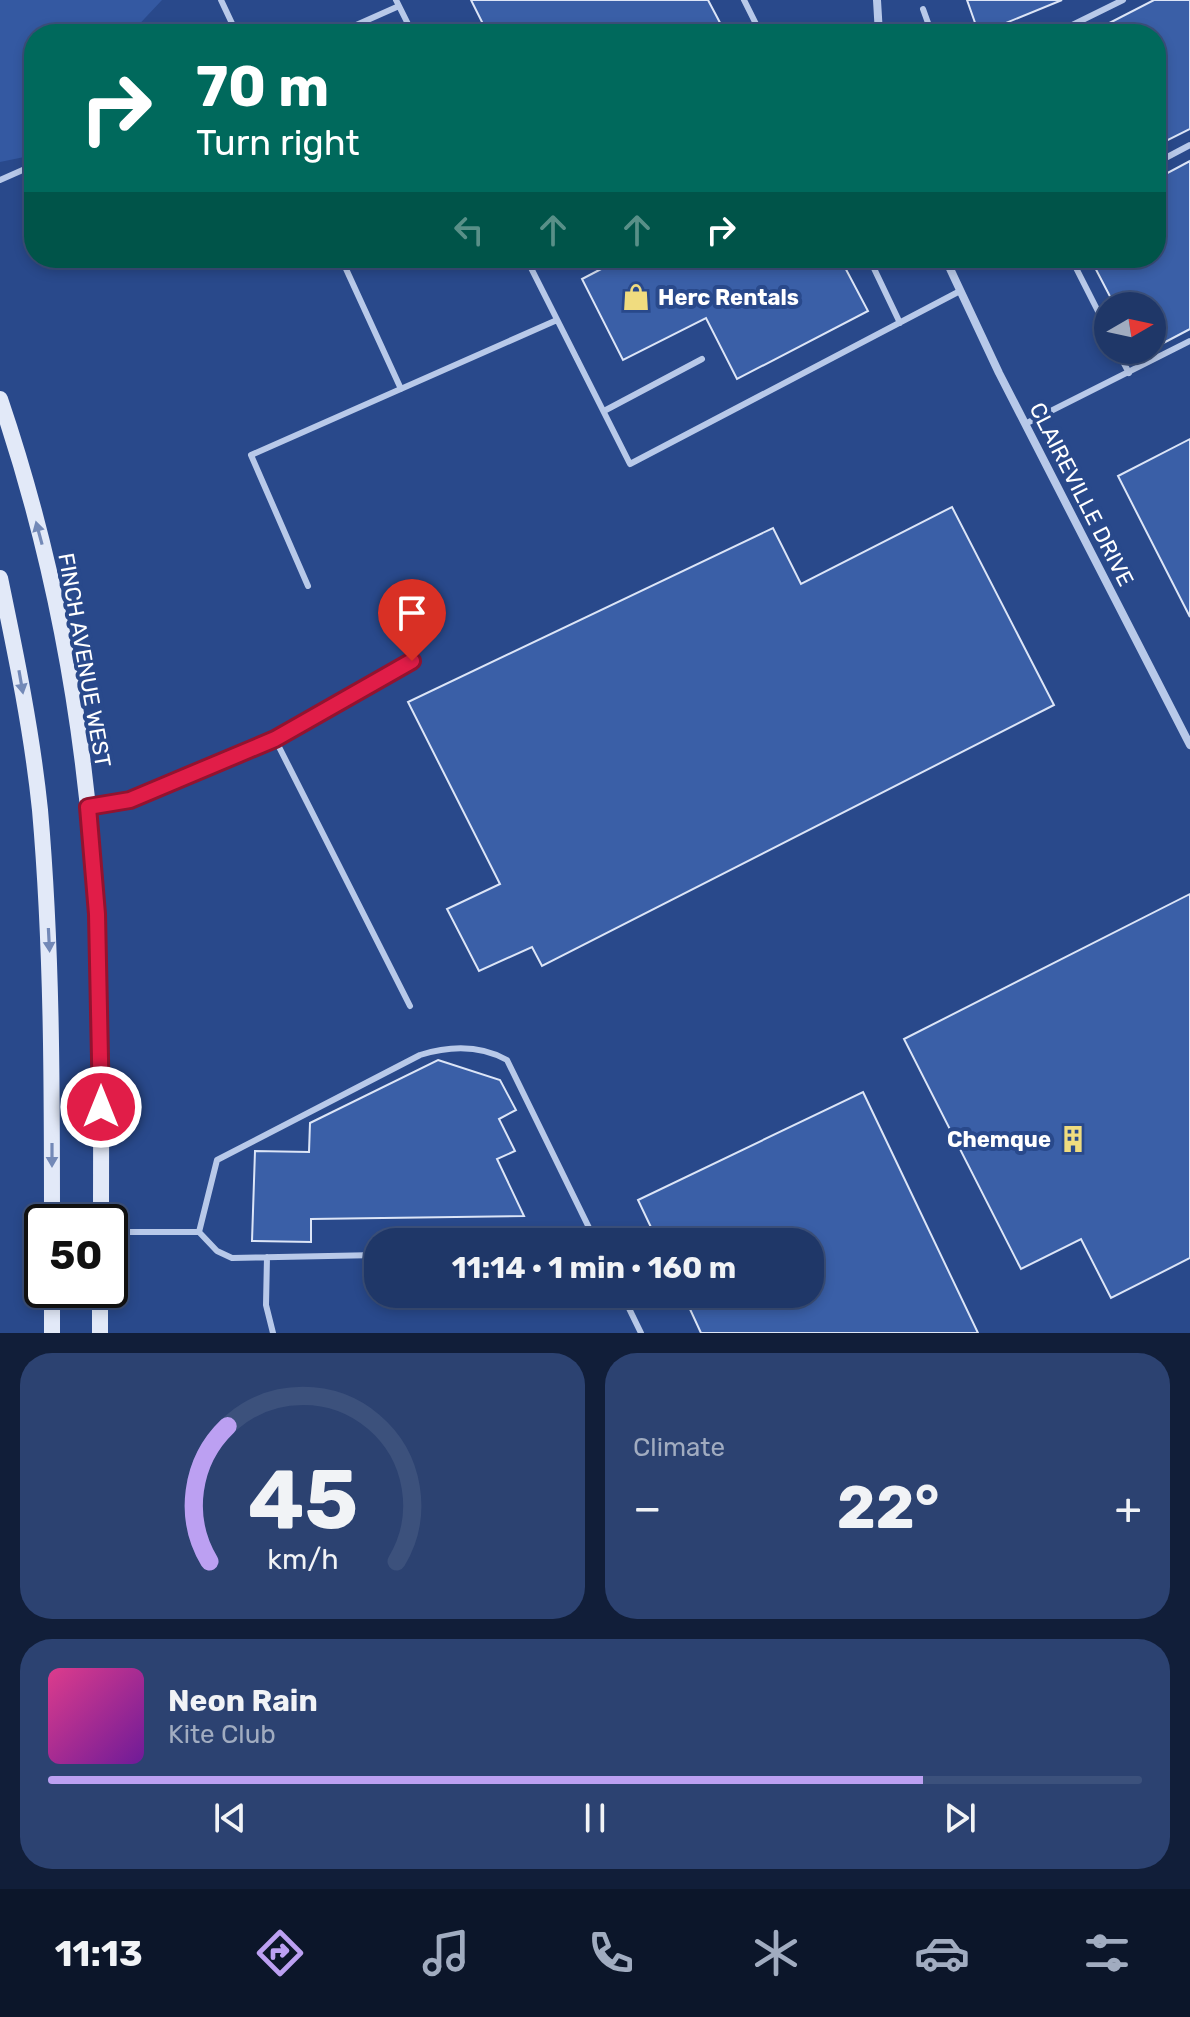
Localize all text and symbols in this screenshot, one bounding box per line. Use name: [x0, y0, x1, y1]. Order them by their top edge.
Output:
text: 70 m: [196, 54, 329, 120]
icon: right: [64, 56, 168, 160]
text: Turn right: [196, 121, 360, 164]
icon: left: [447, 208, 491, 252]
icon: ahead: [531, 208, 575, 252]
icon: ahead: [615, 208, 659, 252]
icon: right: [699, 208, 743, 252]
shop icon: Herc Rentals: [621, 282, 651, 312]
place label: Herc Rentals: [658, 284, 799, 311]
north arrow: [1094, 292, 1166, 364]
map controls: [1094, 292, 1166, 364]
street label: CLAIREVILLE DRIVE: [1024, 398, 1140, 591]
one-way arrow: [32, 521, 44, 546]
street label: FINCH AVENUE WEST: [52, 551, 117, 770]
pin: [378, 579, 446, 661]
icon: arrive: [390, 591, 434, 635]
one-way arrow: [16, 669, 28, 694]
one-way arrow: [43, 928, 56, 953]
position arrow: [59, 1065, 143, 1149]
building icon: Chemque: [1058, 1124, 1088, 1154]
place label: Chemque: [947, 1126, 1051, 1153]
one-way arrow: [46, 1143, 58, 1168]
speed limit sign: 50: [24, 1204, 128, 1308]
text: 11:14 · 1 min · 160 m: [452, 1250, 736, 1286]
text: Climate: [633, 1432, 725, 1463]
text: 45: [247, 1450, 358, 1549]
text: 22°: [837, 1472, 939, 1543]
text: −: [633, 1482, 662, 1534]
text: +: [1115, 1482, 1142, 1534]
text: km/h: [267, 1542, 338, 1576]
text: Neon Rain: [168, 1683, 318, 1719]
text: Kite Club: [168, 1719, 276, 1750]
icon: previous: [208, 1796, 252, 1840]
icon: pause: [573, 1796, 617, 1840]
icon: next: [938, 1796, 982, 1840]
icon: directions: [252, 1925, 308, 1981]
icon: music: [418, 1925, 474, 1981]
icon: phone: [583, 1925, 639, 1981]
icon: climate: [748, 1925, 804, 1981]
icon: car: [914, 1925, 970, 1981]
icon: filters: [1079, 1925, 1135, 1981]
text: 11:13: [55, 1932, 143, 1975]

